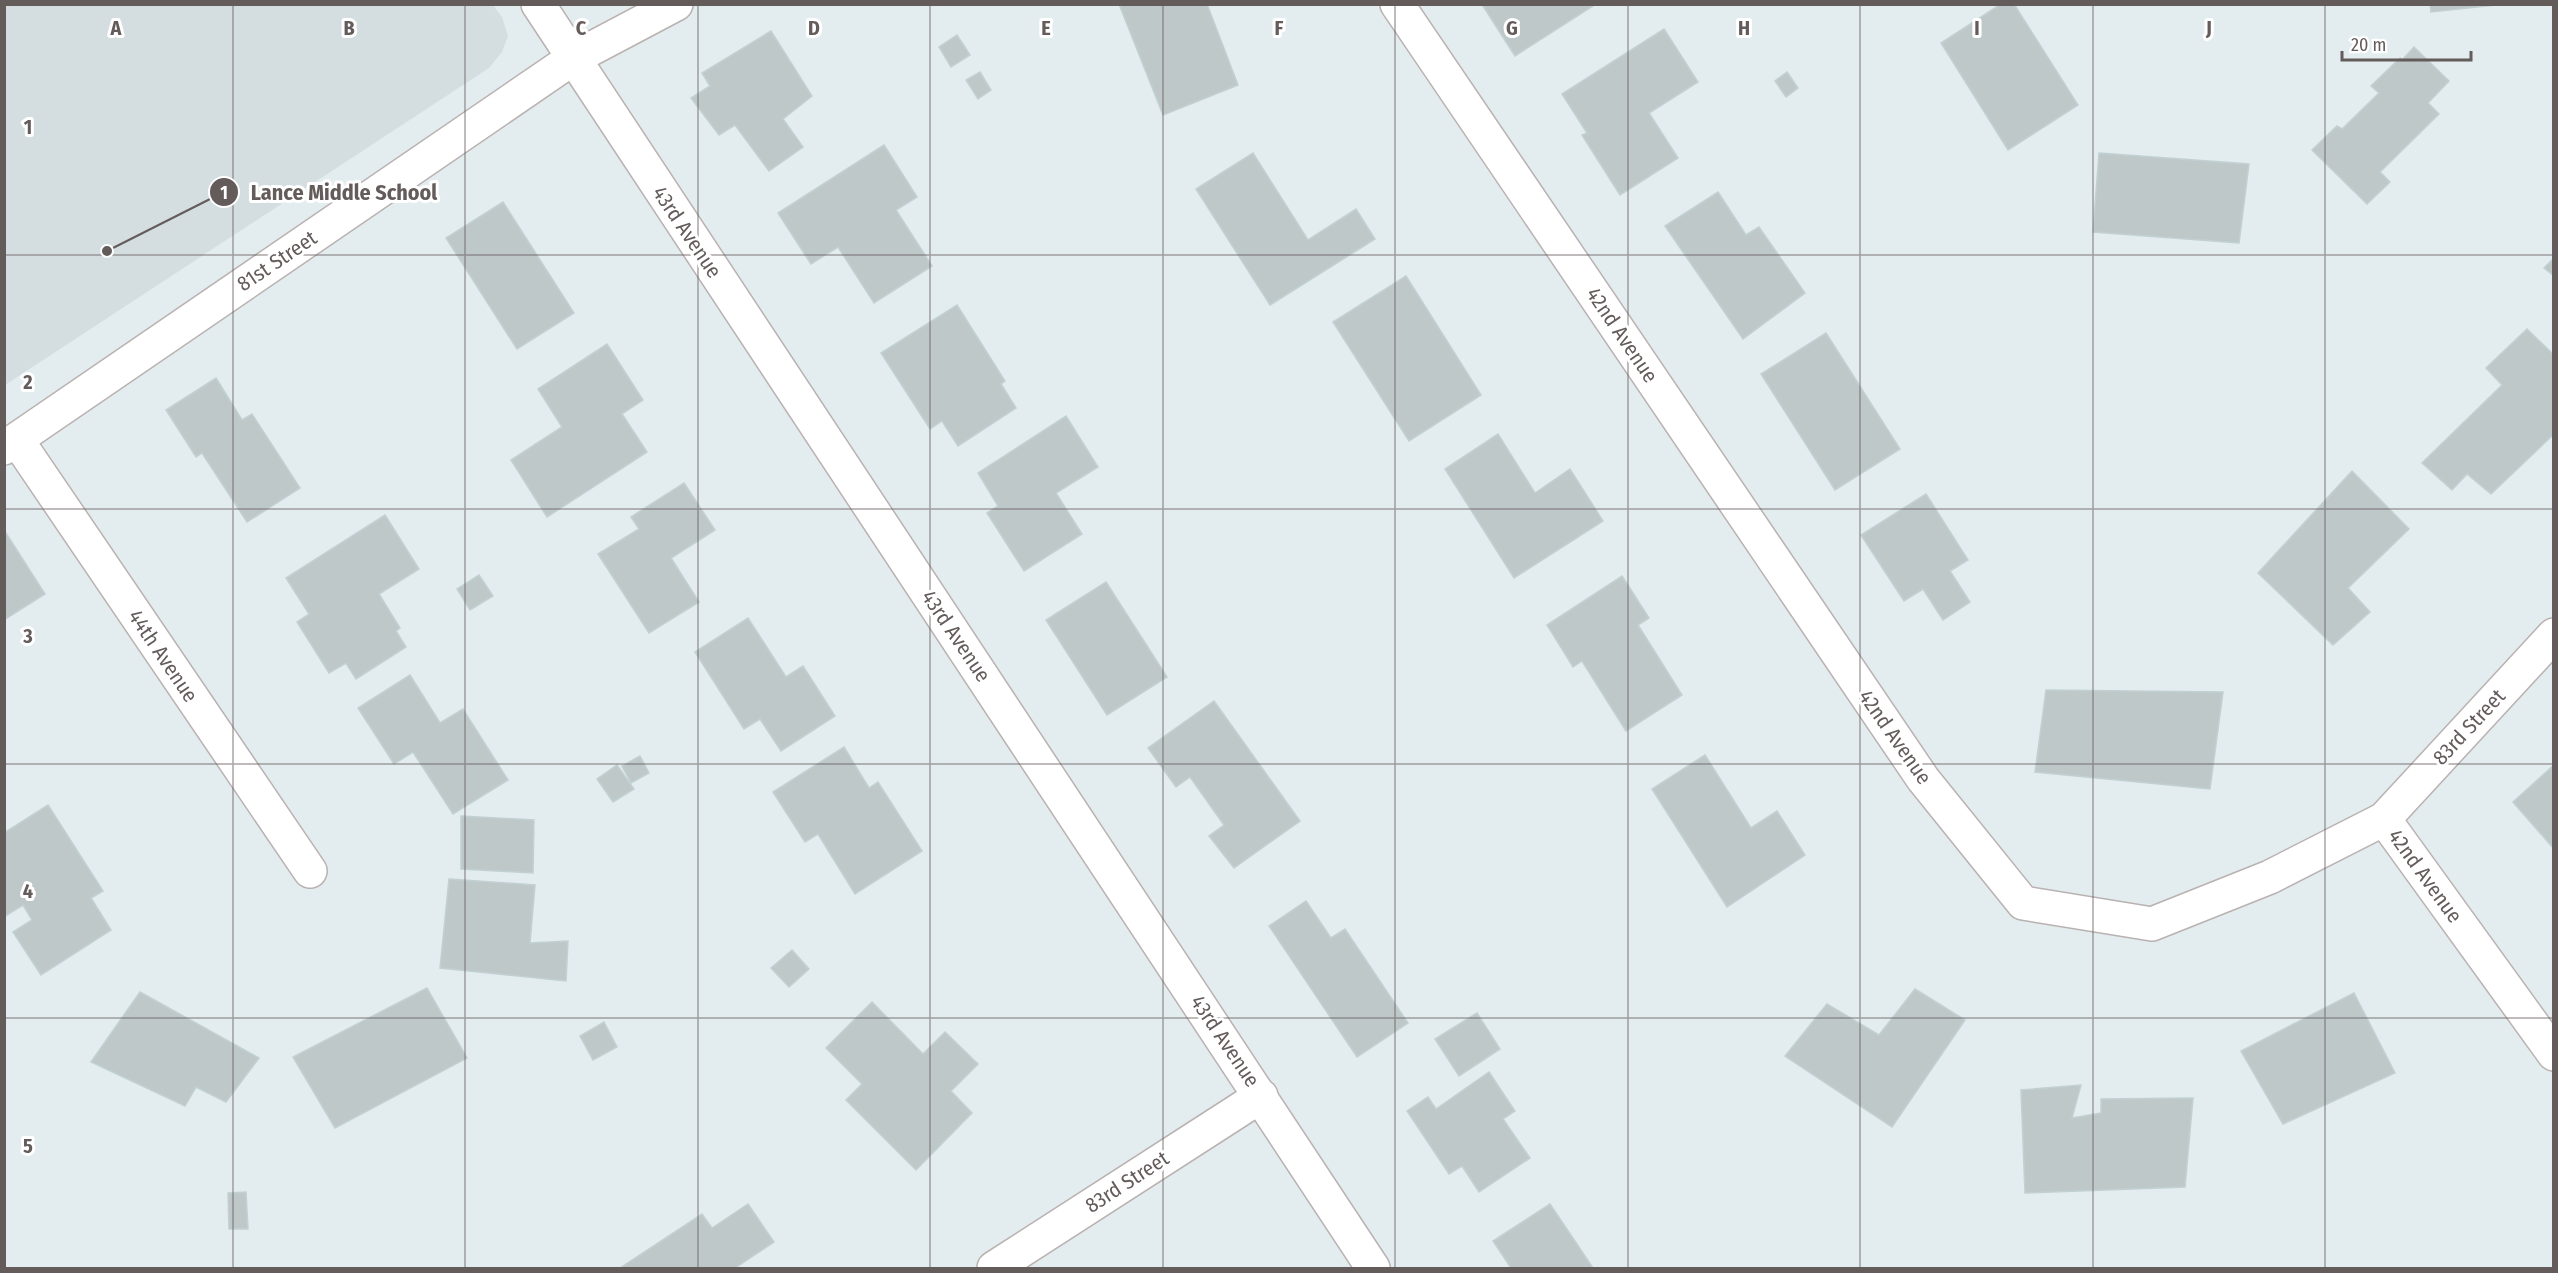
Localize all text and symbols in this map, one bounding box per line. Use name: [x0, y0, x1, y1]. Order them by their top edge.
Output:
text: A: [110, 16, 123, 40]
text: B: [343, 16, 355, 40]
text: C: [576, 16, 587, 40]
text: D: [808, 16, 820, 40]
text: E: [1041, 16, 1051, 40]
text: F: [1275, 16, 1284, 40]
text: G: [1506, 16, 1518, 40]
text: H: [1738, 16, 1750, 40]
text: I: [1974, 16, 1980, 40]
text: J: [2205, 16, 2212, 40]
scale bar: [2342, 24, 2471, 62]
text: 20 m: [2351, 34, 2386, 56]
text: 1: [24, 115, 32, 139]
callout: Lance Middle School: [209, 172, 449, 212]
text: Lance Middle School: [251, 179, 438, 206]
street label: 43rd Avenue: [647, 181, 727, 283]
text: 1: [220, 182, 228, 204]
street label: 81st Street: [232, 225, 322, 297]
street label: 42nd Avenue: [1581, 282, 1663, 388]
text: 2: [22, 370, 33, 394]
street label: 43rd Avenue: [916, 585, 996, 687]
street label: 44th Avenue: [122, 605, 204, 707]
text: 3: [22, 624, 33, 648]
street label: 83rd Street: [2427, 683, 2511, 770]
street label: 42nd Avenue: [1853, 685, 1937, 789]
street label: 42nd Avenue: [2382, 824, 2468, 928]
text: 4: [23, 879, 33, 903]
street label: 43rd Avenue: [1185, 990, 1265, 1092]
text: 5: [23, 1134, 33, 1158]
street label: 83rd Street: [1080, 1145, 1174, 1219]

